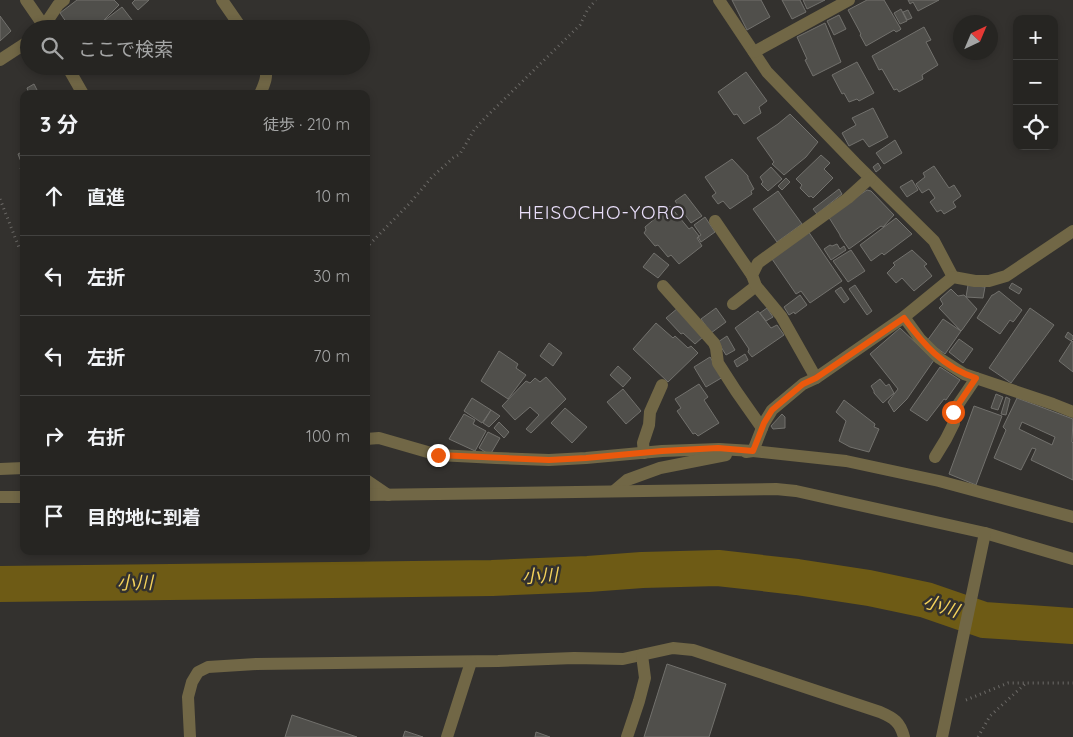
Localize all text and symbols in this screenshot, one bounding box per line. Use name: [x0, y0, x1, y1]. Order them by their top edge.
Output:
north arrow: [953, 15, 998, 60]
map controls: [1013, 15, 1058, 150]
button: +: [1013, 15, 1058, 60]
search box: [20, 20, 370, 75]
icon: search: [38, 34, 66, 62]
text: ここで検索: [78, 37, 173, 61]
button: −: [1013, 60, 1058, 105]
button: locate: [1013, 105, 1058, 150]
text: 3 分: [40, 111, 78, 137]
text: 徒歩 · 210 m: [263, 114, 350, 134]
icon: ahead: [40, 182, 68, 210]
text: 直進: [87, 185, 125, 209]
text: 10 m: [316, 186, 350, 206]
district label: HEISOCHO-YORO: [518, 200, 686, 224]
icon: left: [40, 262, 68, 290]
text: 左折: [87, 265, 125, 289]
text: 30 m: [313, 266, 350, 286]
icon: left: [40, 342, 68, 370]
text: 左折: [87, 345, 125, 369]
text: 70 m: [313, 346, 350, 366]
route start: [942, 401, 965, 424]
icon: right: [40, 422, 68, 450]
text: 右折: [87, 425, 125, 449]
text: 100 m: [306, 426, 350, 446]
route end: [427, 444, 450, 467]
icon: arrive: [40, 502, 68, 530]
text: 目的地に到着: [87, 505, 201, 529]
water label: 小川: [521, 563, 561, 588]
water label: 小川: [117, 571, 155, 594]
water label: 小川: [920, 589, 964, 623]

